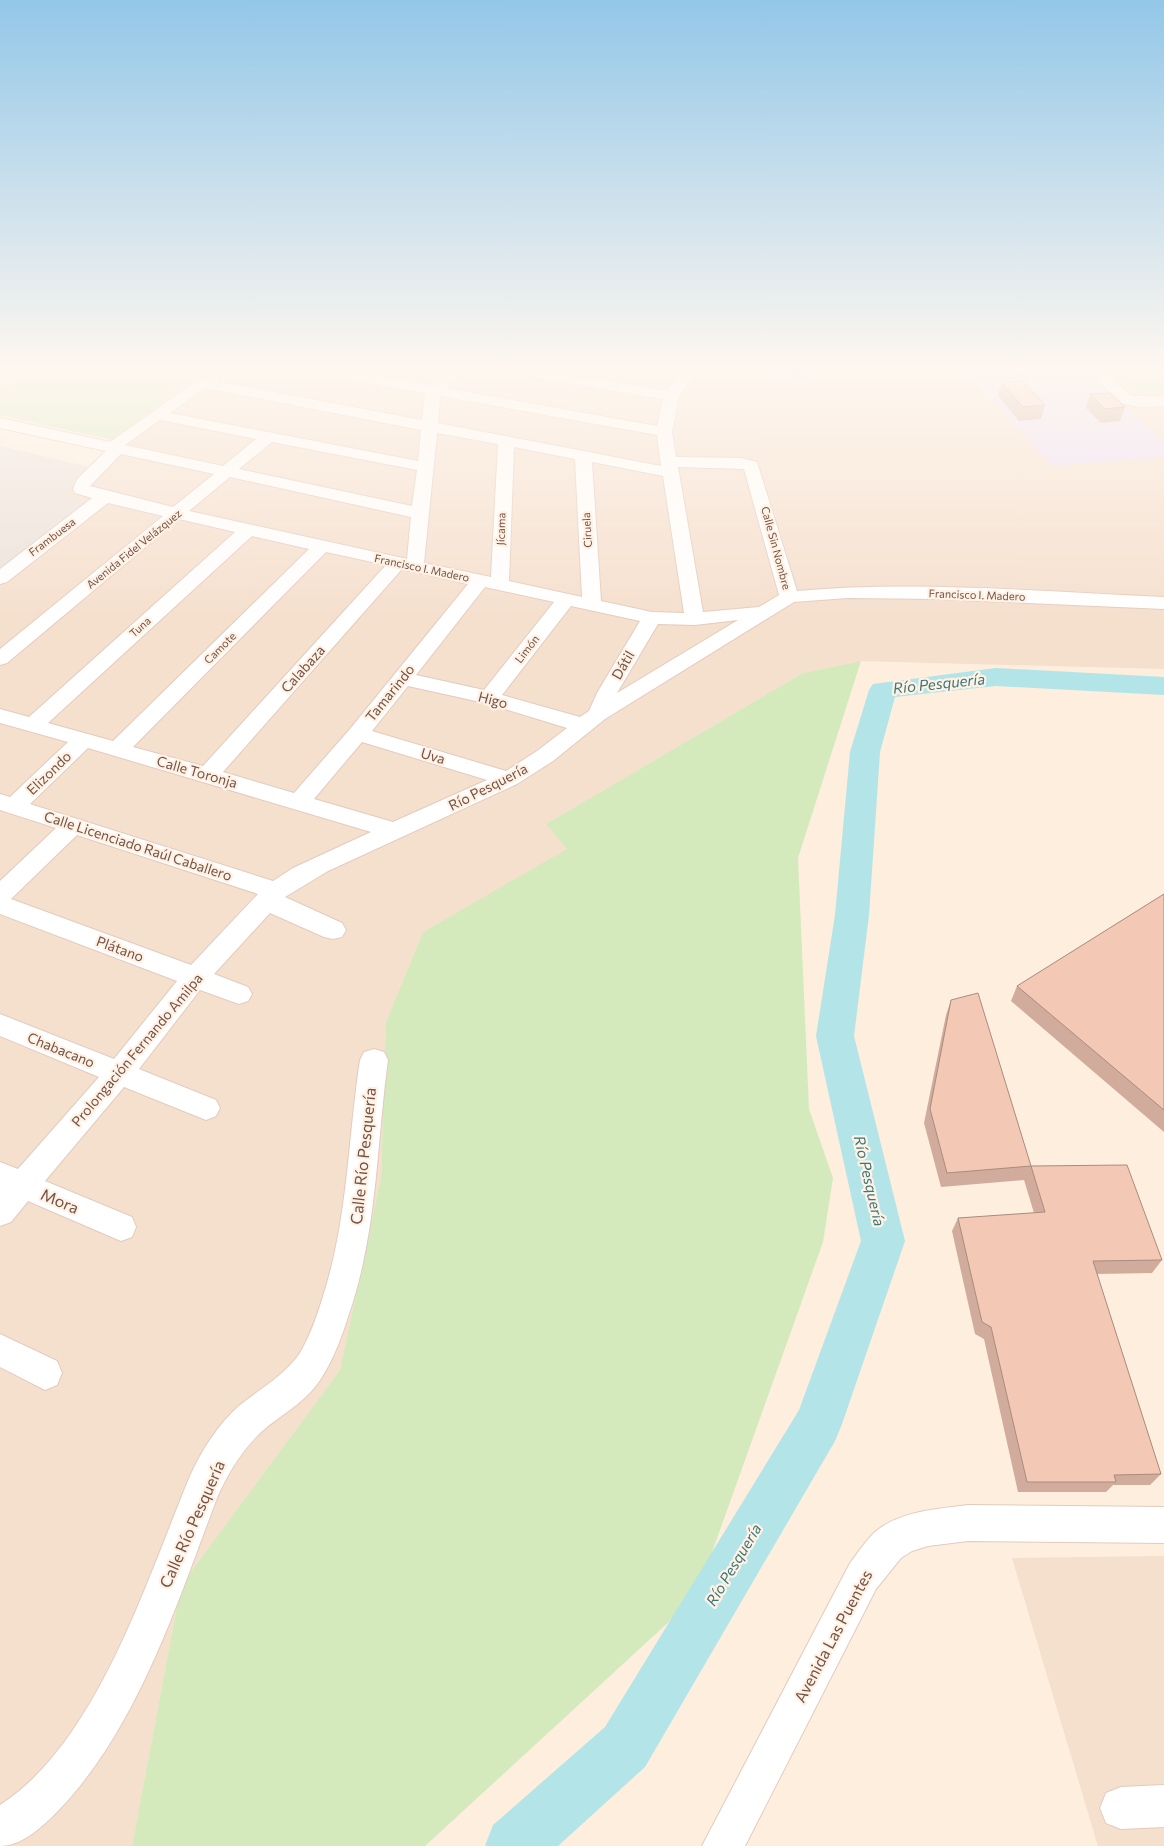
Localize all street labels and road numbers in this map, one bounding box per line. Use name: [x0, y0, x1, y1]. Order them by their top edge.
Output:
street label: Calle Sin Nombre: [759, 505, 794, 591]
street label: Avenida Fidel Velázquez: [84, 506, 184, 591]
street label: Jícama: [493, 512, 509, 546]
street label: Ciruela: [579, 512, 594, 548]
street label: Frambuesa: [26, 515, 78, 558]
street label: Francisco I. Madero: [373, 551, 471, 584]
street label: Francisco I. Madero: [928, 586, 1026, 603]
street label: Tuna: [126, 614, 153, 640]
street label: Camote: [201, 629, 238, 666]
street label: Limón: [512, 632, 541, 665]
street label: Calabaza: [277, 642, 328, 696]
street label: Dátil: [608, 647, 638, 682]
street label: Tamarindo: [362, 661, 418, 725]
street label: Higo: [476, 687, 510, 712]
street label: Uva: [419, 744, 447, 767]
street label: Elizondo: [23, 747, 74, 798]
street label: Calle Toronja: [155, 752, 239, 791]
street label: Río Pesquería: [445, 759, 530, 814]
street label: Calle Licenciado Raúl Caballero: [42, 807, 234, 884]
street label: Plátano: [94, 932, 146, 965]
street label: Prolongación Fernando Amilpa: [68, 970, 206, 1130]
street label: Chabacano: [25, 1028, 97, 1071]
street label: Calle Río Pesquería: [346, 1087, 379, 1225]
street label: Mora: [38, 1184, 82, 1217]
street label: Calle Río Pesquería: [155, 1457, 228, 1590]
street label: Avenida Las Puentes: [790, 1566, 876, 1705]

